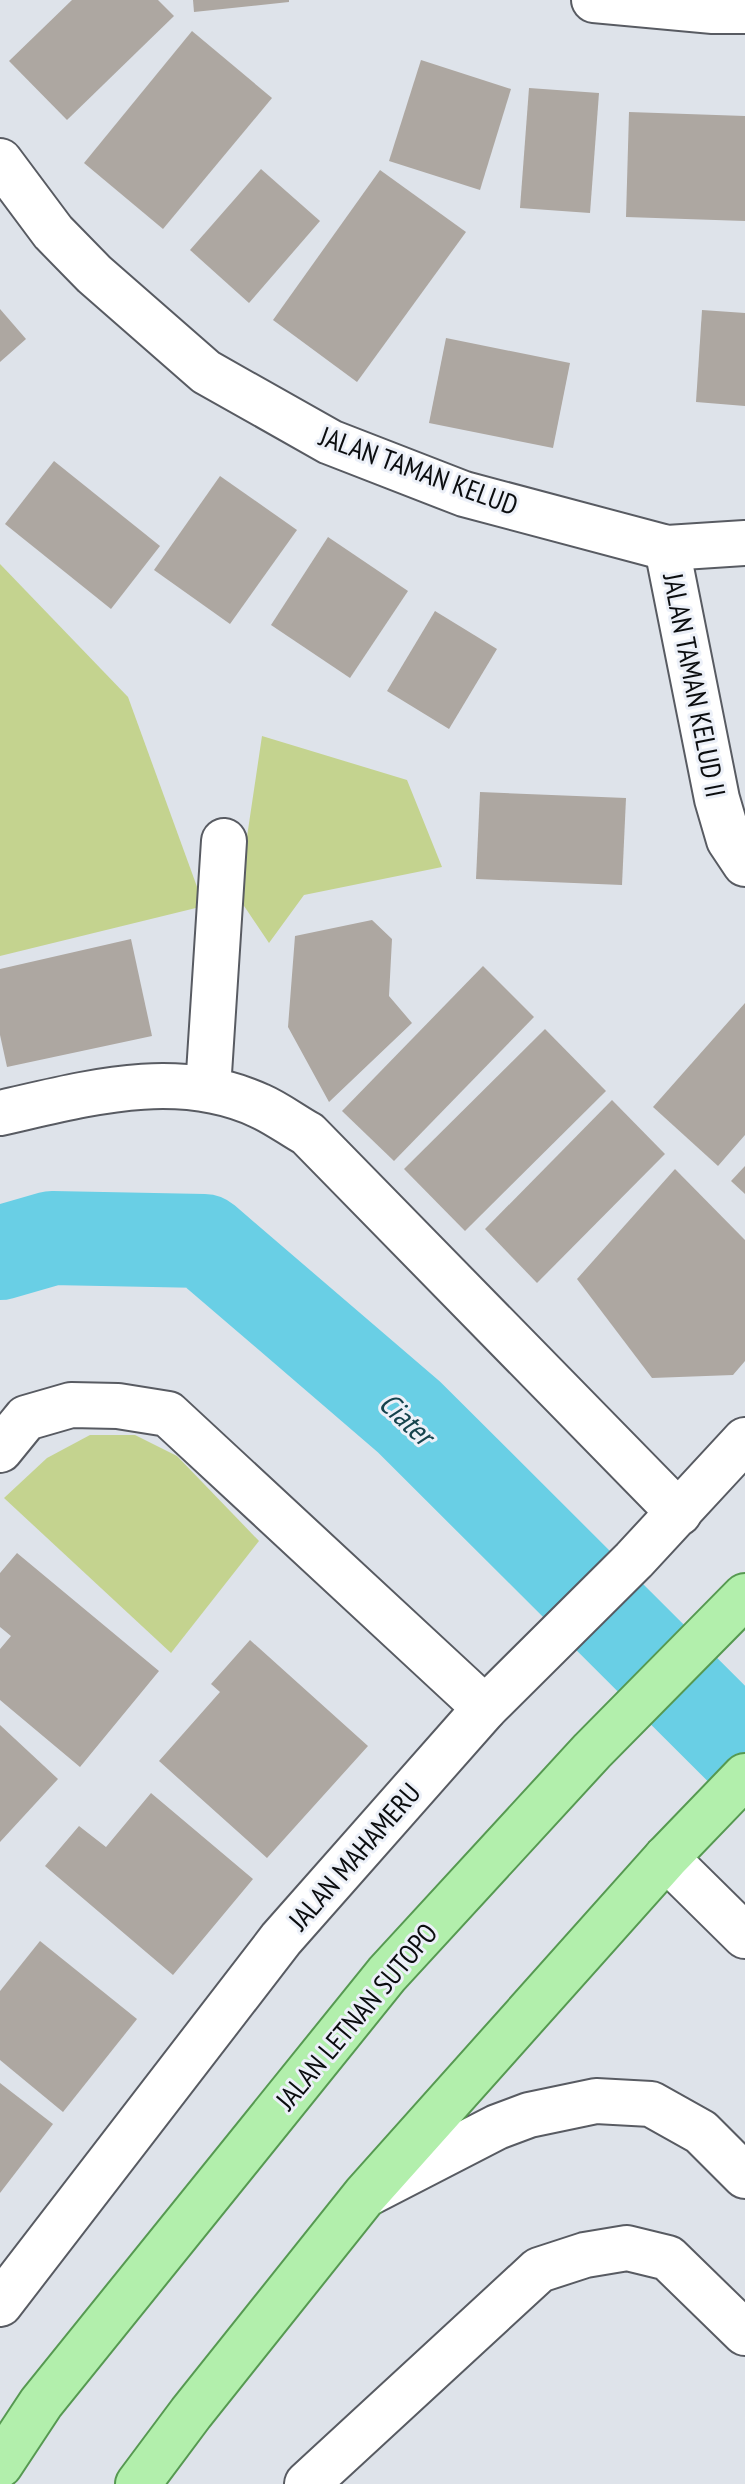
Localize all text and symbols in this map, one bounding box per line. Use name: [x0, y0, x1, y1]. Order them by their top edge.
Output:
street label: JALAN TAMAN KELUD: [314, 417, 523, 523]
street label: JALAN TAMAN KELUD II: [655, 569, 735, 800]
water label: Ciater: [371, 1383, 445, 1456]
street label: JALAN MAHAMERU: [279, 1775, 428, 1938]
street label: JALAN LETNAN SUTOPO: [266, 1915, 445, 2118]

